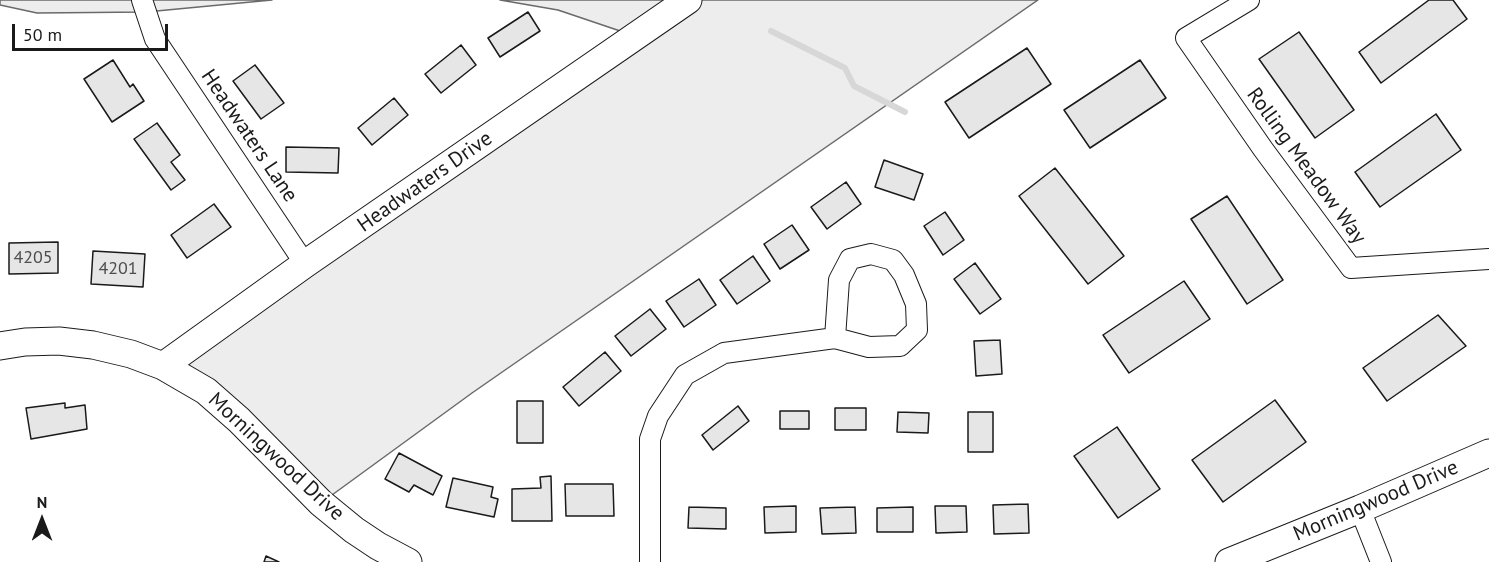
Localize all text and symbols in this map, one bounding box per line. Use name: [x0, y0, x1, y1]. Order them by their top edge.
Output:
scale bar: [15, 12, 171, 50]
text: 50 m: [23, 23, 62, 46]
street label: Headwaters Lane: [195, 65, 303, 207]
street label: Rolling Meadow Way: [1241, 83, 1371, 249]
street label: Headwaters Drive: [353, 126, 497, 238]
house number: 4205: [13, 247, 53, 269]
house number: 4201: [98, 258, 138, 280]
street label: Morningwood Drive: [203, 388, 349, 526]
street label: Morningwood Drive: [1290, 455, 1462, 547]
north arrow: [12, 490, 72, 550]
text: N: [37, 492, 47, 512]

